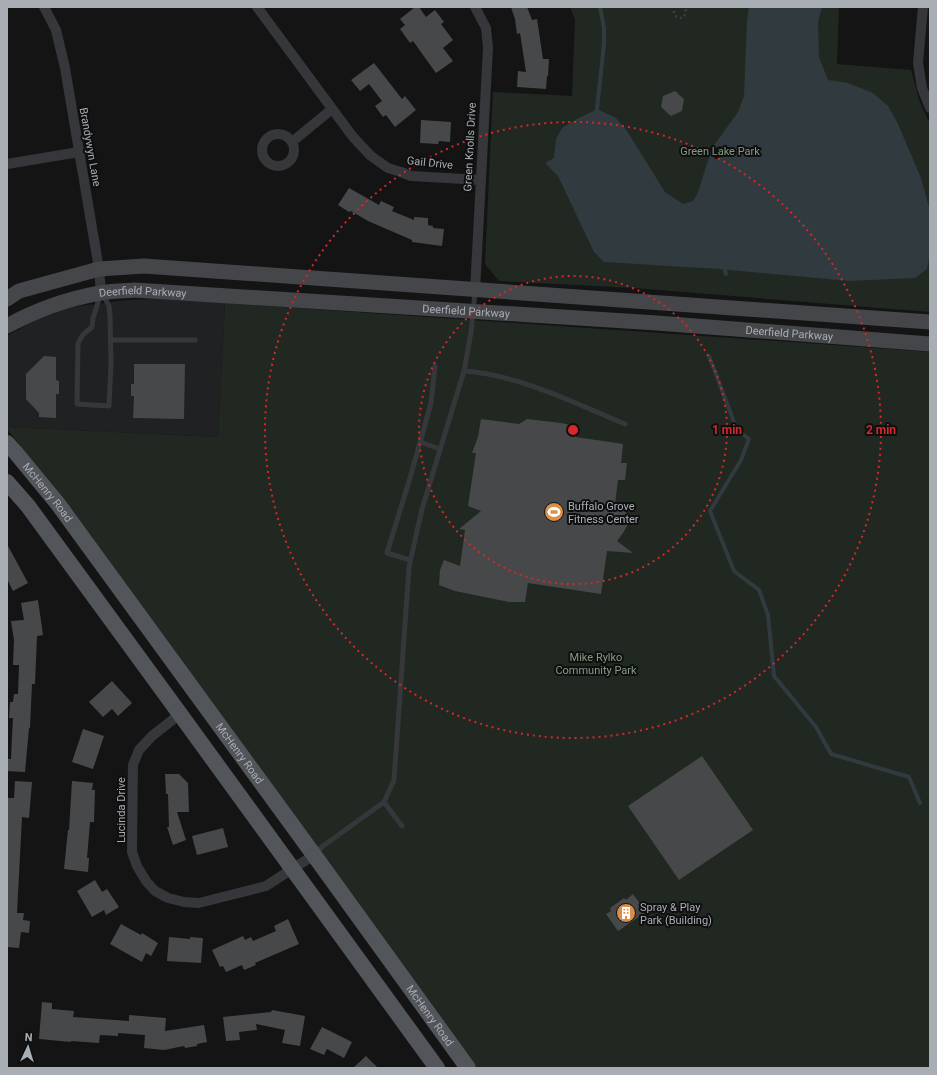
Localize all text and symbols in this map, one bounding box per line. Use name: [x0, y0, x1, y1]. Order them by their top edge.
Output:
street label: Green Knolls Drive: [461, 102, 479, 192]
street label: Brandywyn Lane: [77, 107, 103, 188]
park label: Green Lake Park: [680, 145, 760, 158]
street label: Gail Drive: [406, 154, 454, 172]
street label: Deerfield Parkway: [98, 283, 188, 300]
street label: Deerfield Parkway: [422, 302, 511, 320]
street label: Deerfield Parkway: [745, 323, 834, 343]
centre of rings: [566, 423, 580, 437]
text: 1 min: [712, 423, 742, 437]
text: 2 min: [866, 423, 896, 437]
street label: McHenry Road: [20, 460, 75, 524]
place label: Buffalo Grove Fitness Center: [568, 500, 639, 526]
sports icon: Buffalo Grove Fitness Center: [543, 501, 565, 523]
park label: Mike Rylko Community Park: [555, 651, 637, 677]
street label: McHenry Road: [213, 720, 266, 786]
street label: Lucinda Drive: [115, 777, 128, 843]
place label: Spray & Play Park (Building): [640, 901, 712, 927]
building icon: Spray & Play Park (Building): [615, 902, 637, 924]
street label: McHenry Road: [404, 982, 456, 1049]
north arrow: [8, 1027, 48, 1067]
text: N: [24, 1031, 33, 1044]

